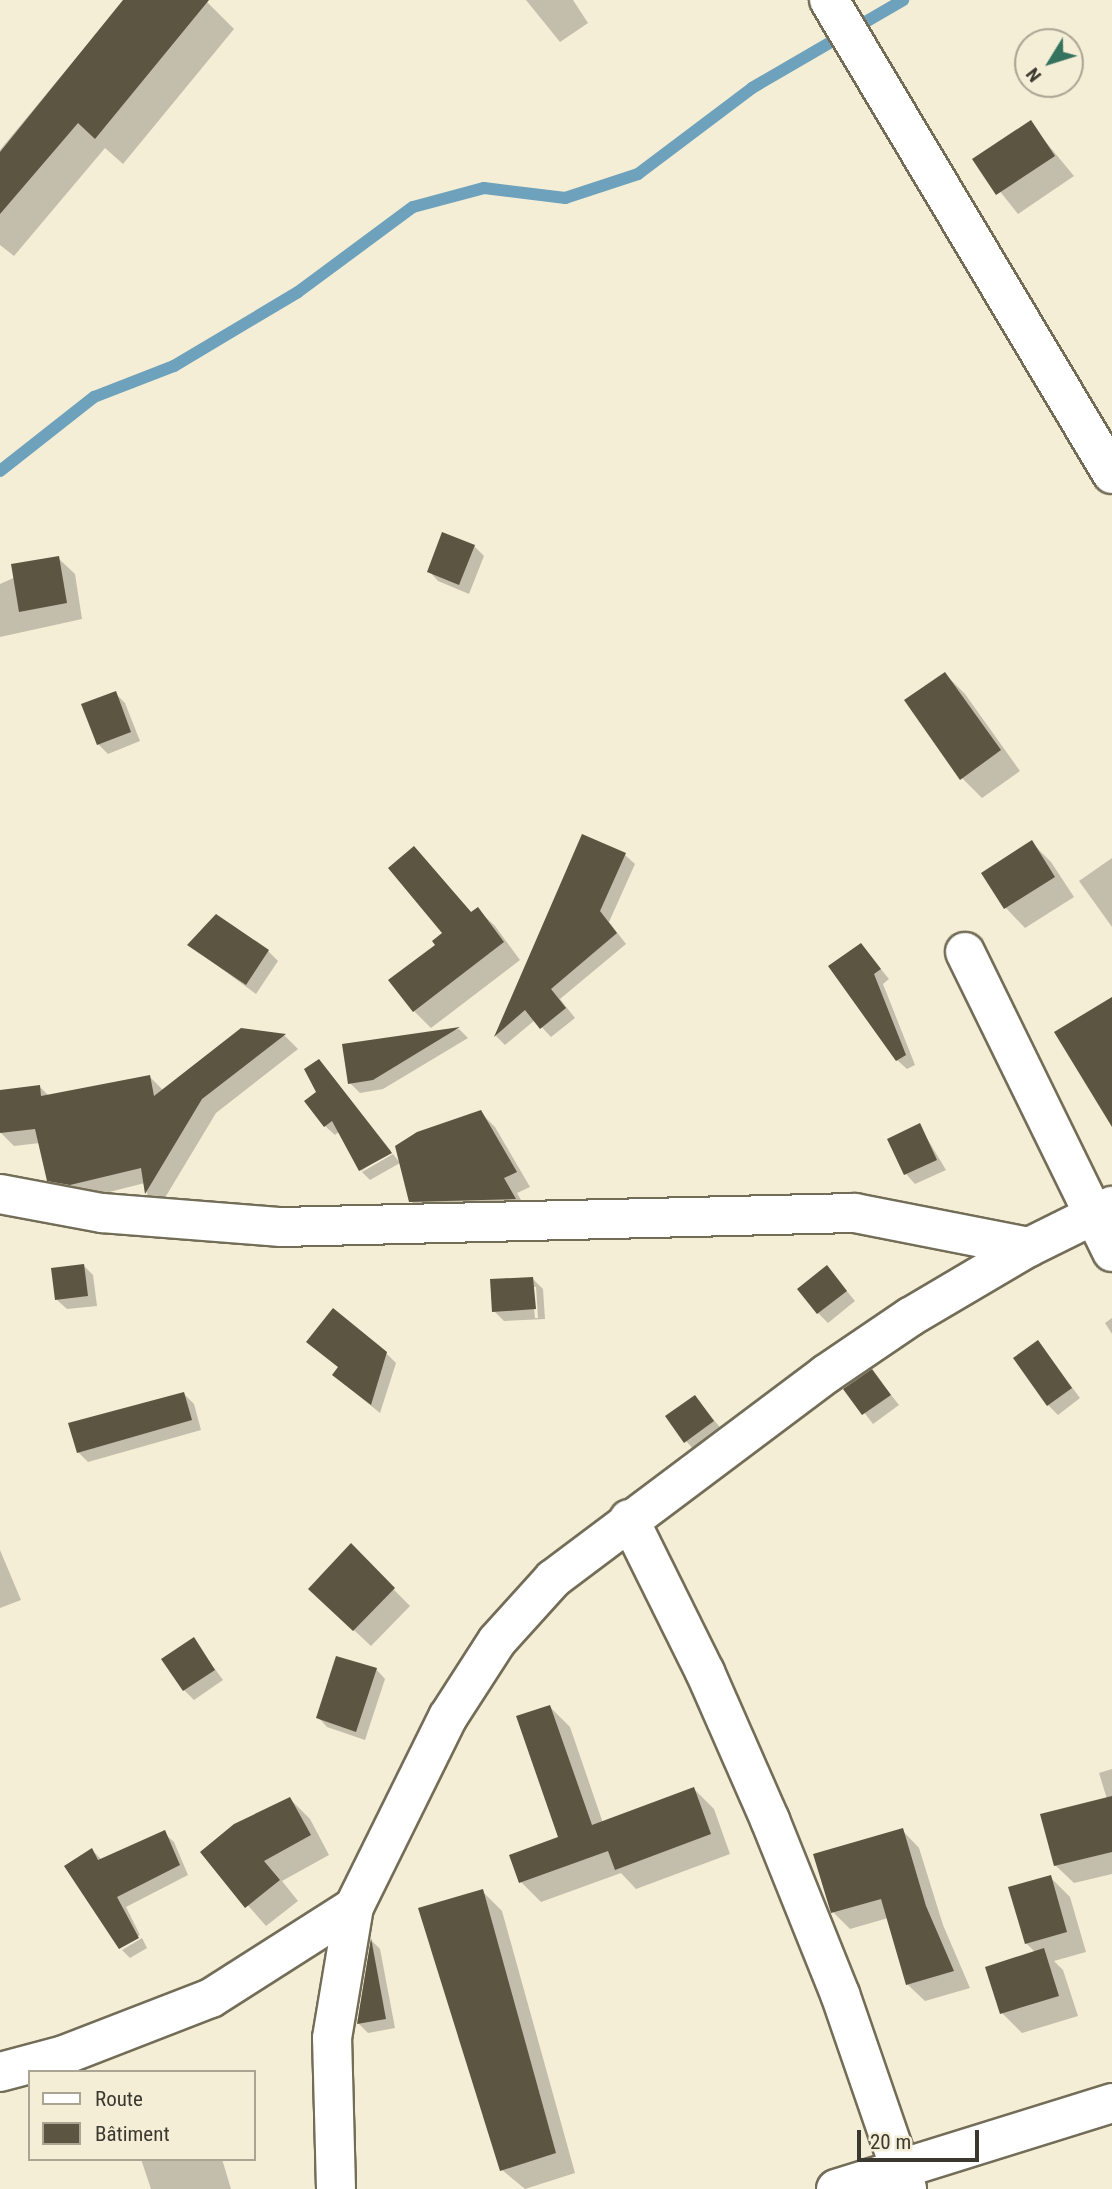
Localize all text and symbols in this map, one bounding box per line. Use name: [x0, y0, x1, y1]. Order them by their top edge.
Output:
north arrow: [1014, 28, 1084, 98]
text: N: [1021, 63, 1046, 87]
legend: [28, 2070, 256, 2161]
text: Route: [95, 2087, 143, 2111]
scale bar: [860, 2116, 982, 2160]
text: Bâtiment: [95, 2122, 170, 2146]
text: 20 m: [870, 2130, 911, 2154]

